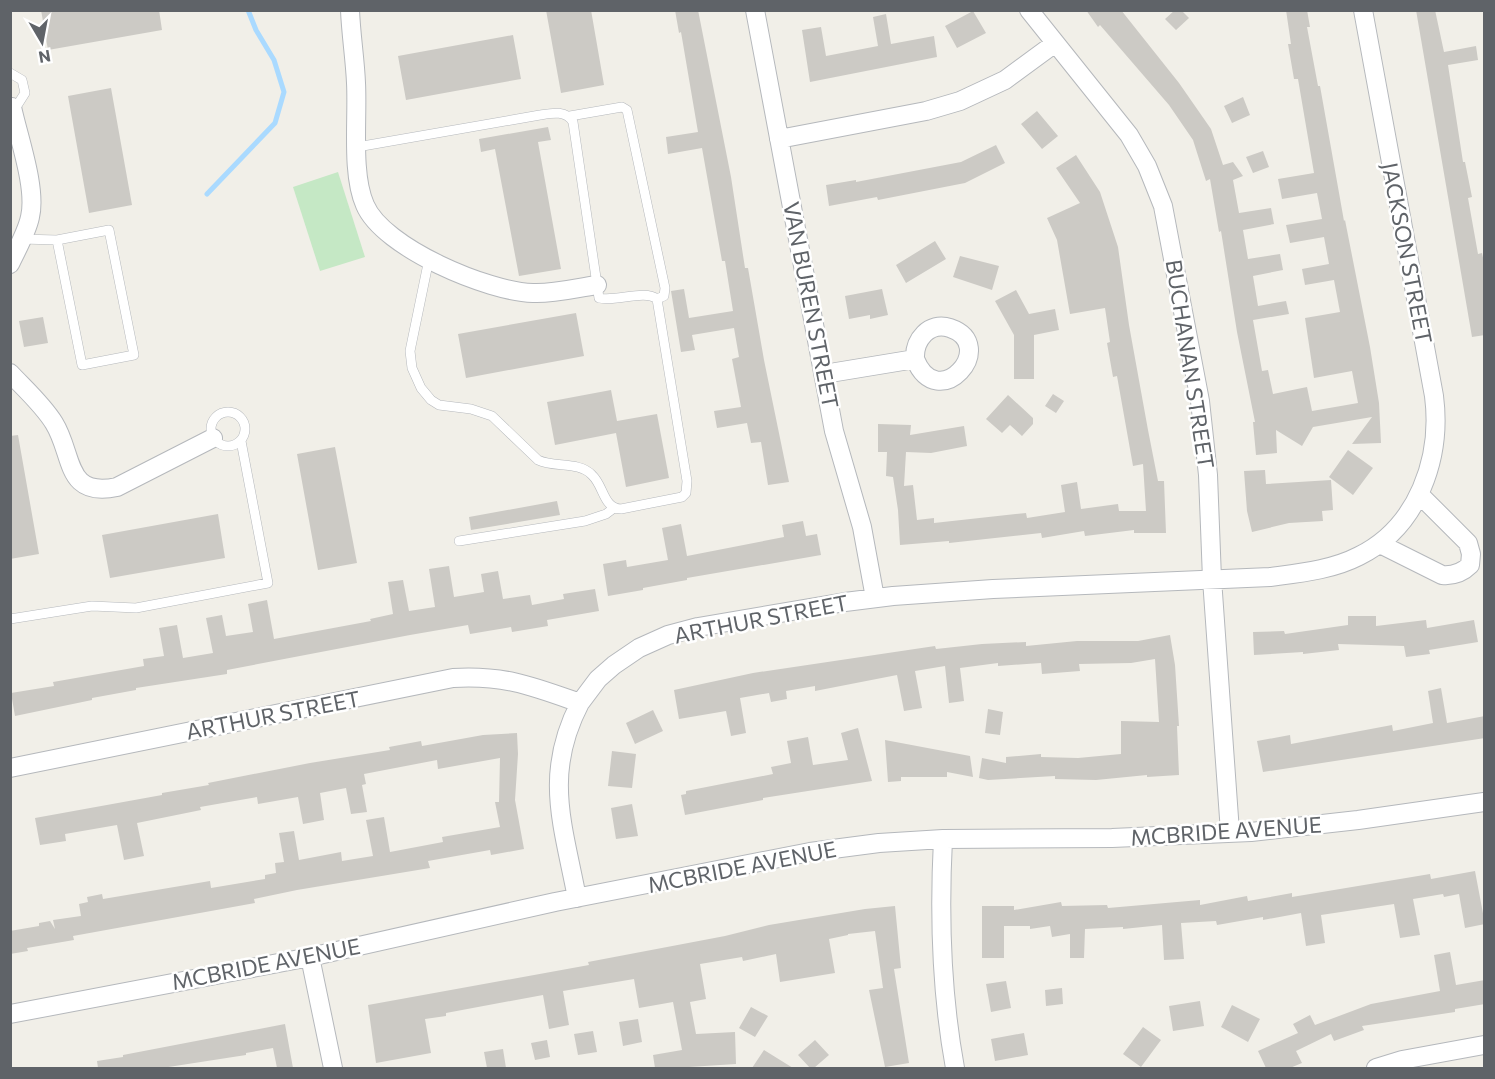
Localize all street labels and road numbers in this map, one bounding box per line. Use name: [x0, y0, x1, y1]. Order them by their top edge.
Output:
street label: JACKSON STREET: [1377, 160, 1438, 346]
street label: VAN BUREN STREET: [778, 199, 845, 411]
street label: BUCHANAN STREET: [1161, 257, 1220, 470]
street label: ARTHUR STREET: [672, 588, 850, 649]
street label: ARTHUR STREET: [184, 684, 362, 745]
street label: MCBRIDE AVENUE: [1129, 810, 1323, 851]
street label: MCBRIDE AVENUE: [645, 835, 839, 898]
street label: MCBRIDE AVENUE: [169, 932, 363, 995]

